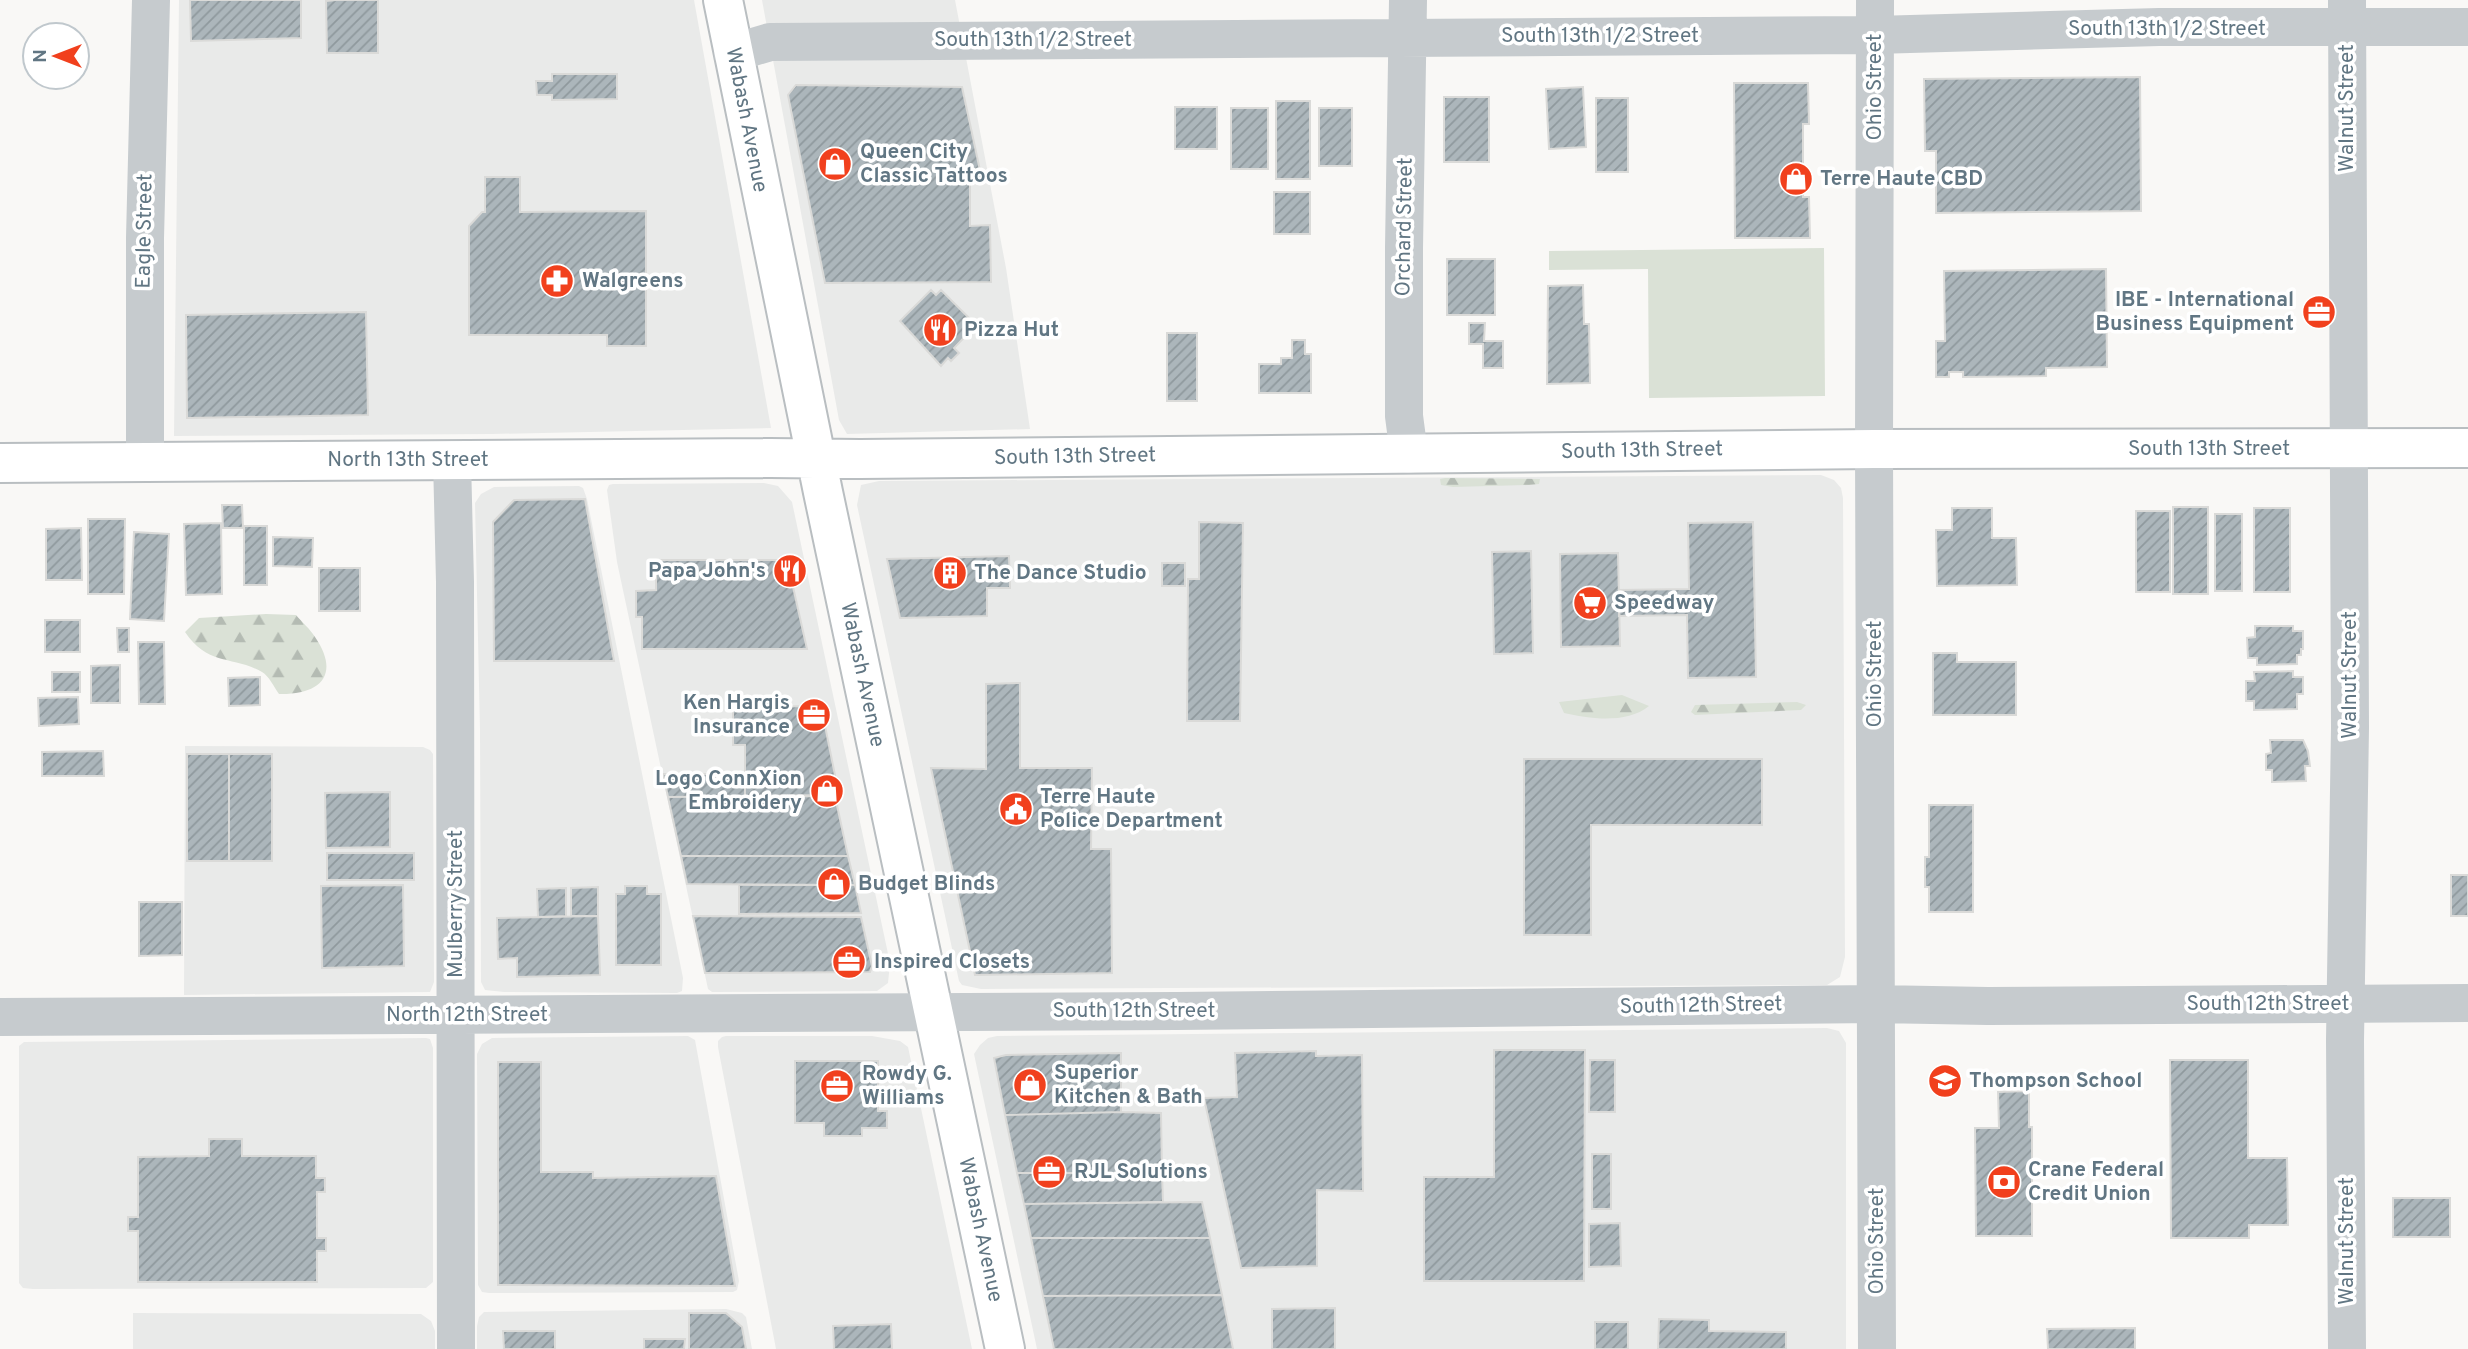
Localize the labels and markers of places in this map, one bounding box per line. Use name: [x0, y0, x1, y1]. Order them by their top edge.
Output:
place label: Queen City Classic Tattoos: [860, 139, 1008, 190]
shop icon: Queen City Classic Tattoos: [816, 145, 854, 183]
shop icon: Terre Haute CBD: [1777, 160, 1815, 198]
place label: Terre Haute CBD: [1820, 166, 1983, 193]
pharmacy icon: Walgreens: [538, 262, 576, 300]
place label: Walgreens: [582, 268, 684, 295]
place label: IBE - International Business Equipment: [2095, 287, 2294, 338]
office icon: IBE - International Business Equipment: [2300, 293, 2338, 331]
restaurant icon: Pizza Hut: [921, 311, 959, 349]
place label: Pizza Hut: [964, 317, 1059, 344]
restaurant icon: Papa John's: [771, 552, 809, 590]
building icon: The Dance Studio: [931, 554, 969, 592]
place label: Papa John's: [648, 558, 766, 585]
place label: The Dance Studio: [974, 560, 1147, 587]
supermarket icon: Speedway: [1571, 584, 1609, 622]
place label: Speedway: [1614, 590, 1714, 617]
place label: Ken Hargis Insurance: [683, 690, 790, 741]
office icon: Ken Hargis Insurance: [795, 696, 833, 734]
place label: Logo ConnXion Embroidery: [655, 766, 802, 817]
shop icon: Logo ConnXion Embroidery: [808, 772, 846, 810]
place label: Terre Haute Police Department: [1040, 784, 1223, 835]
public building icon: Terre Haute Police Department: [997, 790, 1035, 828]
shop icon: Budget Blinds: [815, 865, 853, 903]
place label: Budget Blinds: [858, 871, 995, 898]
office icon: Inspired Closets: [830, 943, 868, 981]
place label: Inspired Closets: [874, 949, 1030, 976]
place label: Superior Kitchen & Bath: [1054, 1060, 1203, 1111]
place label: Rowdy G. Williams: [862, 1061, 952, 1112]
school or university icon: Thompson School: [1926, 1062, 1964, 1100]
shop icon: Superior Kitchen & Bath: [1011, 1066, 1049, 1104]
office icon: Rowdy G. Williams: [818, 1067, 856, 1105]
place label: Thompson School: [1969, 1068, 2142, 1095]
office icon: RJL Solutions: [1030, 1153, 1068, 1191]
place label: Crane Federal Credit Union: [2028, 1157, 2164, 1208]
place label: RJL Solutions: [1074, 1159, 1208, 1186]
bank icon: Crane Federal Credit Union: [1985, 1163, 2023, 1201]

